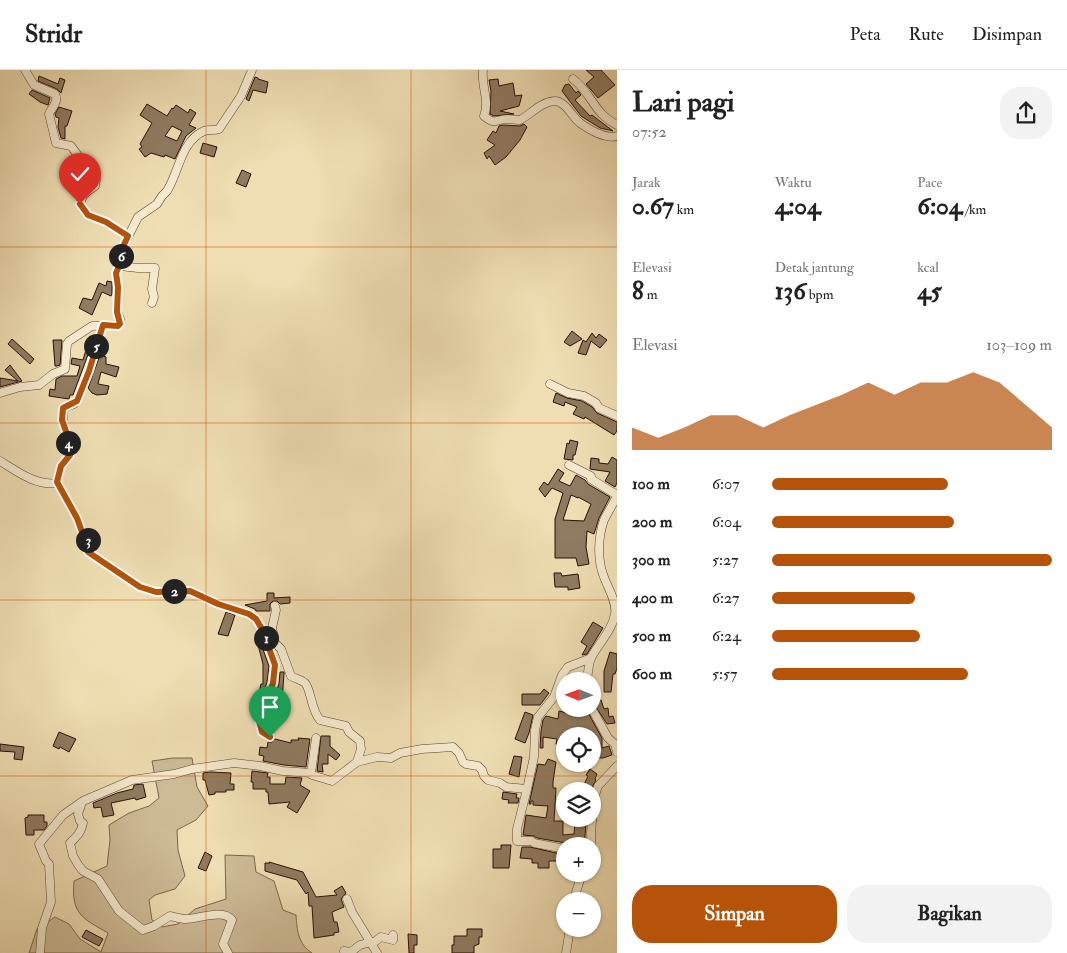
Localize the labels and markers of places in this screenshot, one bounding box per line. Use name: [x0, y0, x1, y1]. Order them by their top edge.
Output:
pin: [59, 153, 101, 204]
pin: 6: [108, 244, 134, 268]
pin: 5: [84, 334, 108, 358]
pin: 4: [56, 430, 80, 456]
pin: 3: [76, 528, 100, 552]
pin: 2: [162, 578, 186, 604]
pin: 1: [254, 626, 278, 650]
pin: [249, 686, 291, 737]

